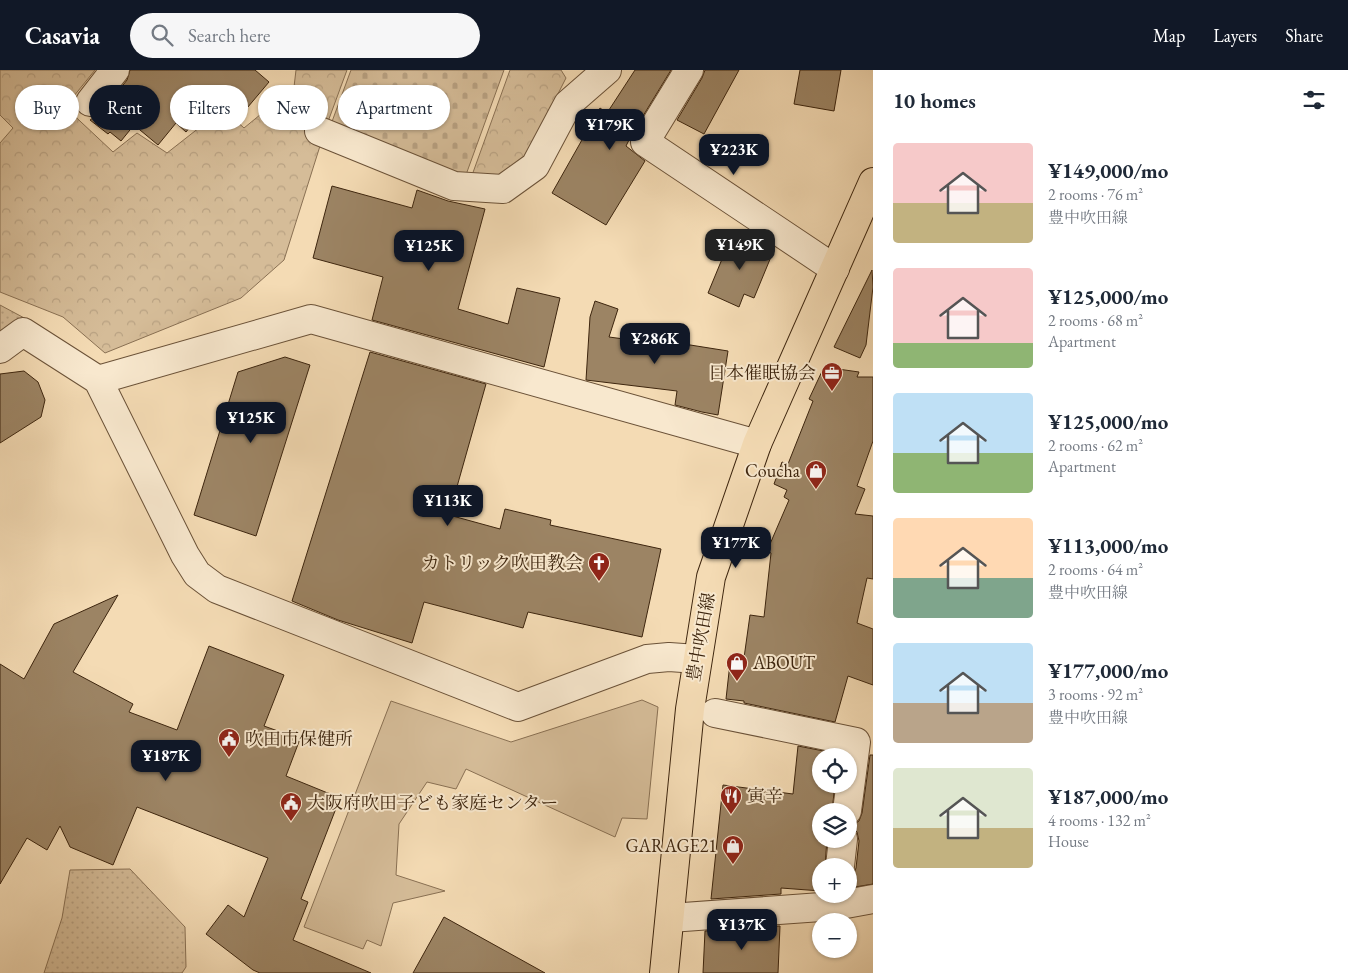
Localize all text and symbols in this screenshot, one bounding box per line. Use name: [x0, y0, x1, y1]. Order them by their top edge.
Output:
search box: [130, 13, 480, 58]
text: Casavia: [25, 20, 100, 51]
icon: search: [148, 21, 176, 49]
text: Search here: [188, 23, 270, 48]
text: Map: [1153, 24, 1185, 47]
text: Layers: [1213, 24, 1257, 47]
text: Share: [1285, 24, 1323, 47]
chip: Buy: [15, 85, 79, 130]
chip: Rent: [89, 85, 160, 130]
chip: Filters: [170, 85, 248, 130]
chip: New: [258, 85, 328, 130]
chip: Apartment: [338, 85, 450, 130]
icon: filters: [1300, 86, 1328, 114]
text: 10 homes: [893, 87, 976, 114]
pin: ¥179K: [575, 108, 645, 151]
text: ¥179K: [586, 114, 634, 135]
pin: ¥223K: [699, 134, 769, 176]
text: ¥223K: [710, 139, 758, 160]
text: ¥149,000/mo: [1048, 157, 1168, 184]
icon: home: [933, 163, 993, 223]
text: 2 rooms · 76 m²: [1048, 184, 1143, 205]
text: 豊中吹田線: [1048, 207, 1128, 228]
pin: ¥149K: [705, 228, 775, 271]
pin: ¥125K: [394, 230, 464, 272]
text: ¥149K: [716, 234, 764, 255]
text: ¥125K: [405, 235, 453, 256]
text: ¥125,000/mo: [1048, 283, 1168, 310]
icon: home: [933, 288, 993, 348]
text: 2 rooms · 68 m²: [1048, 310, 1143, 331]
pin: ¥286K: [620, 322, 690, 365]
text: ¥286K: [631, 328, 679, 349]
text: Apartment: [1048, 331, 1116, 352]
place label: 日本催眠協会: [708, 361, 816, 384]
office icon: 日本催眠協会: [820, 361, 844, 392]
pin: ¥125K: [216, 402, 286, 444]
text: ¥125K: [227, 407, 275, 428]
text: ¥125,000/mo: [1048, 408, 1168, 435]
icon: home: [933, 413, 993, 473]
text: 2 rooms · 62 m²: [1048, 435, 1143, 456]
text: Apartment: [1048, 456, 1116, 477]
place label: Coucha: [745, 459, 801, 482]
shop icon: Coucha: [804, 459, 828, 490]
pin: ¥113K: [413, 484, 483, 527]
text: ¥113K: [424, 490, 472, 511]
pin: ¥177K: [701, 526, 771, 569]
text: ¥177K: [712, 532, 760, 553]
text: ¥113,000/mo: [1048, 532, 1168, 559]
icon: home: [933, 538, 993, 598]
place label: カトリック吹田教会: [422, 551, 583, 574]
church icon: カトリック吹田教会: [587, 551, 611, 582]
text: 2 rooms · 64 m²: [1048, 559, 1143, 580]
text: 豊中吹田線: [1048, 582, 1128, 603]
street label: 豊中吹田線: [681, 591, 720, 683]
shop icon: ABOUT: [725, 651, 749, 682]
place label: ABOUT: [752, 651, 816, 674]
text: ¥177,000/mo: [1048, 657, 1168, 684]
icon: home: [933, 663, 993, 723]
text: 3 rooms · 92 m²: [1048, 684, 1143, 705]
text: 豊中吹田線: [1048, 707, 1128, 728]
public building icon: 吹田市保健所: [217, 727, 241, 758]
place label: 吹田市保健所: [245, 727, 353, 750]
pin: ¥187K: [131, 740, 201, 782]
text: ¥187K: [142, 745, 190, 766]
map controls: [812, 748, 857, 958]
button: locate: [812, 748, 857, 793]
text: ¥187,000/mo: [1048, 783, 1168, 810]
restaurant icon: 寅辛: [719, 784, 743, 815]
place label: 寅辛: [747, 784, 783, 807]
icon: home: [933, 788, 993, 848]
public building icon: 大阪府吹田子ども家庭センター: [279, 791, 303, 822]
place label: 大阪府吹田子ども家庭センター: [307, 791, 558, 814]
button: layers: [812, 803, 857, 848]
text: 4 rooms · 132 m²: [1048, 810, 1151, 831]
text: House: [1048, 831, 1089, 852]
place label: GARAGE21: [625, 834, 717, 857]
shop icon: GARAGE21: [721, 834, 745, 865]
button: +: [812, 858, 857, 903]
pin: ¥137K: [707, 908, 777, 951]
button: −: [812, 913, 857, 958]
text: ¥137K: [718, 914, 766, 935]

